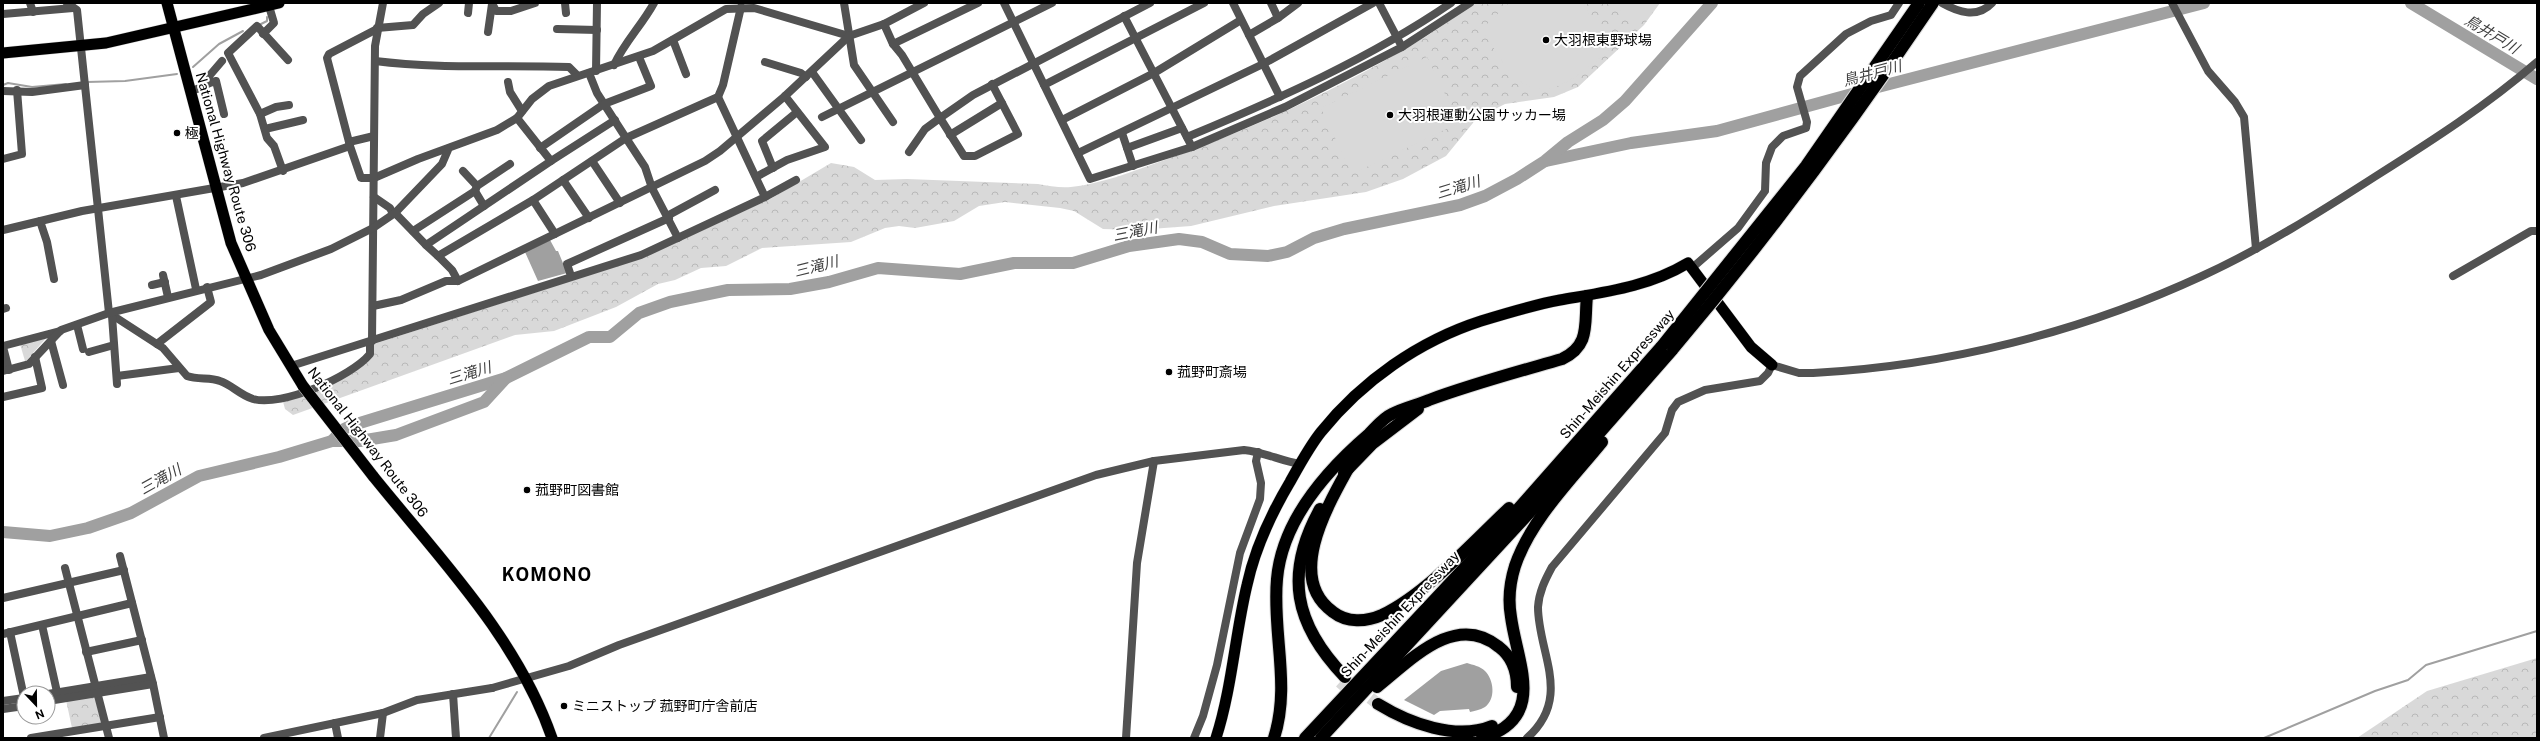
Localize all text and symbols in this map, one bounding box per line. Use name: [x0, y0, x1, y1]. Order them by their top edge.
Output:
water label: 鳥井戸川: [2462, 11, 2524, 58]
place label: 大羽根東野球場: [1554, 32, 1652, 48]
marker: 大羽根東野球場: [1541, 35, 1551, 45]
water label: 鳥井戸川: [1841, 57, 1905, 89]
street label: National Highway Route 306: [193, 71, 259, 254]
place label: 大羽根運動公園サッカー場: [1398, 107, 1566, 123]
marker: 大羽根運動公園サッカー場: [1385, 110, 1395, 120]
place label: 極: [185, 125, 199, 141]
marker: 極: [172, 128, 182, 138]
water label: 三滝川: [1434, 172, 1484, 202]
water label: 三滝川: [1111, 218, 1161, 244]
water label: 三滝川: [792, 252, 842, 280]
street label: Shin-Meishin Expressway: [1556, 306, 1678, 442]
water label: 三滝川: [445, 358, 495, 388]
street label: National Highway Route 306: [305, 364, 432, 520]
place label: 菰野町斎場: [1177, 364, 1247, 380]
marker: 菰野町斎場: [1164, 367, 1174, 377]
water label: 三滝川: [136, 460, 186, 497]
place label: 菰野町図書館: [535, 482, 619, 498]
marker: 菰野町図書館: [522, 485, 532, 495]
street label: Shin-Meishin Expressway: [1337, 547, 1463, 680]
district label: KOMONO: [502, 564, 592, 585]
north arrow: [16, 685, 56, 725]
place label: ミニストップ 菰野町庁舎前店: [572, 698, 757, 714]
marker: ミニストップ 菰野町庁舎前店: [559, 701, 569, 711]
text: N: [34, 707, 46, 721]

